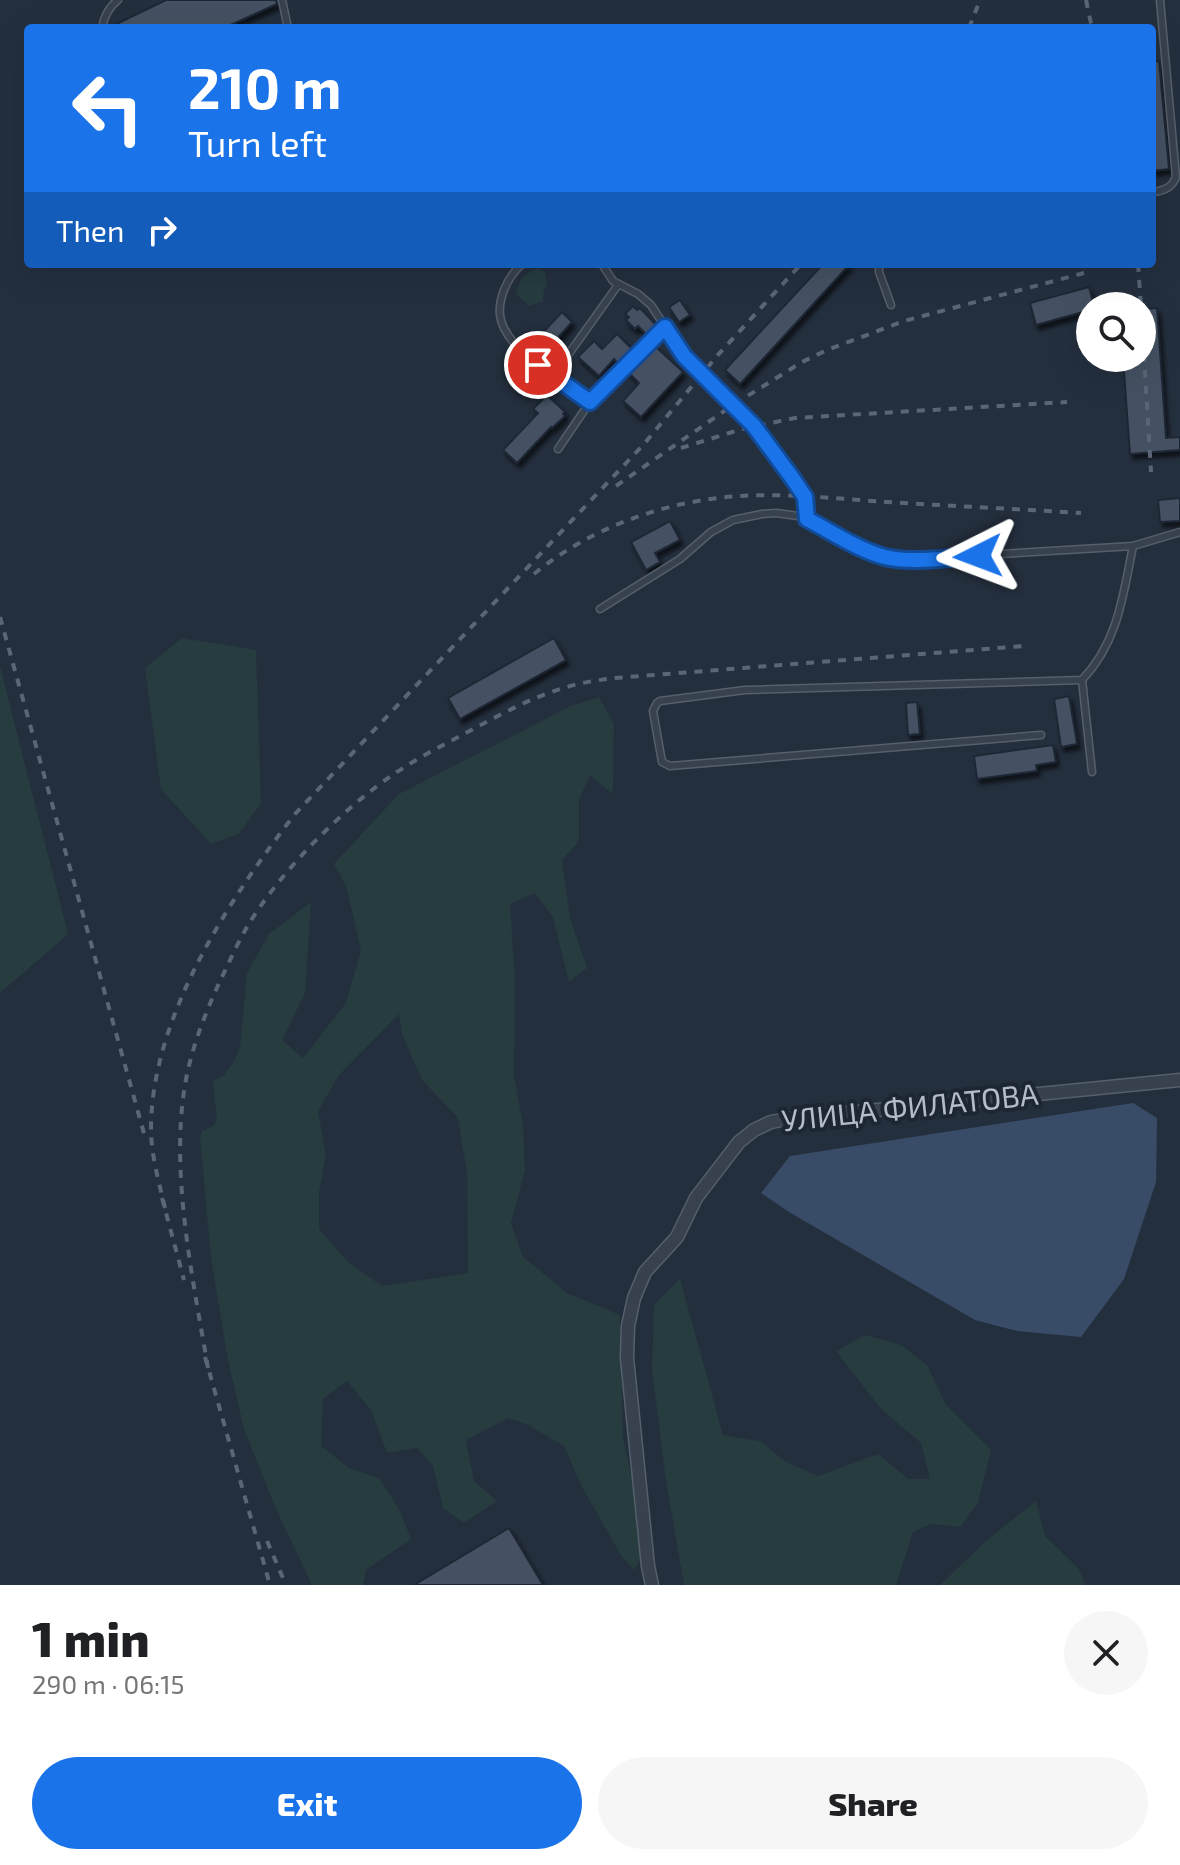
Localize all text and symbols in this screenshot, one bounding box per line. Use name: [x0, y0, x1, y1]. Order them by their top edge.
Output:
text: 210 m: [188, 53, 342, 120]
icon: left: [56, 56, 160, 160]
text: Turn left: [188, 121, 327, 164]
icon: right: [140, 208, 184, 252]
text: Then: [56, 212, 124, 248]
map controls: [1076, 292, 1156, 372]
button: search: [1076, 292, 1156, 372]
pin: [504, 331, 572, 399]
icon: arrive: [516, 343, 560, 387]
position arrow: [936, 514, 1020, 598]
street label: УЛИЦА ФИЛАТОВА: [780, 1075, 1040, 1137]
text: 1 min: [32, 1609, 150, 1667]
button: close: [1064, 1611, 1148, 1695]
text: 290 m · 06:15: [32, 1668, 184, 1699]
button: Exit: [32, 1757, 582, 1849]
button: Share: [598, 1757, 1148, 1849]

